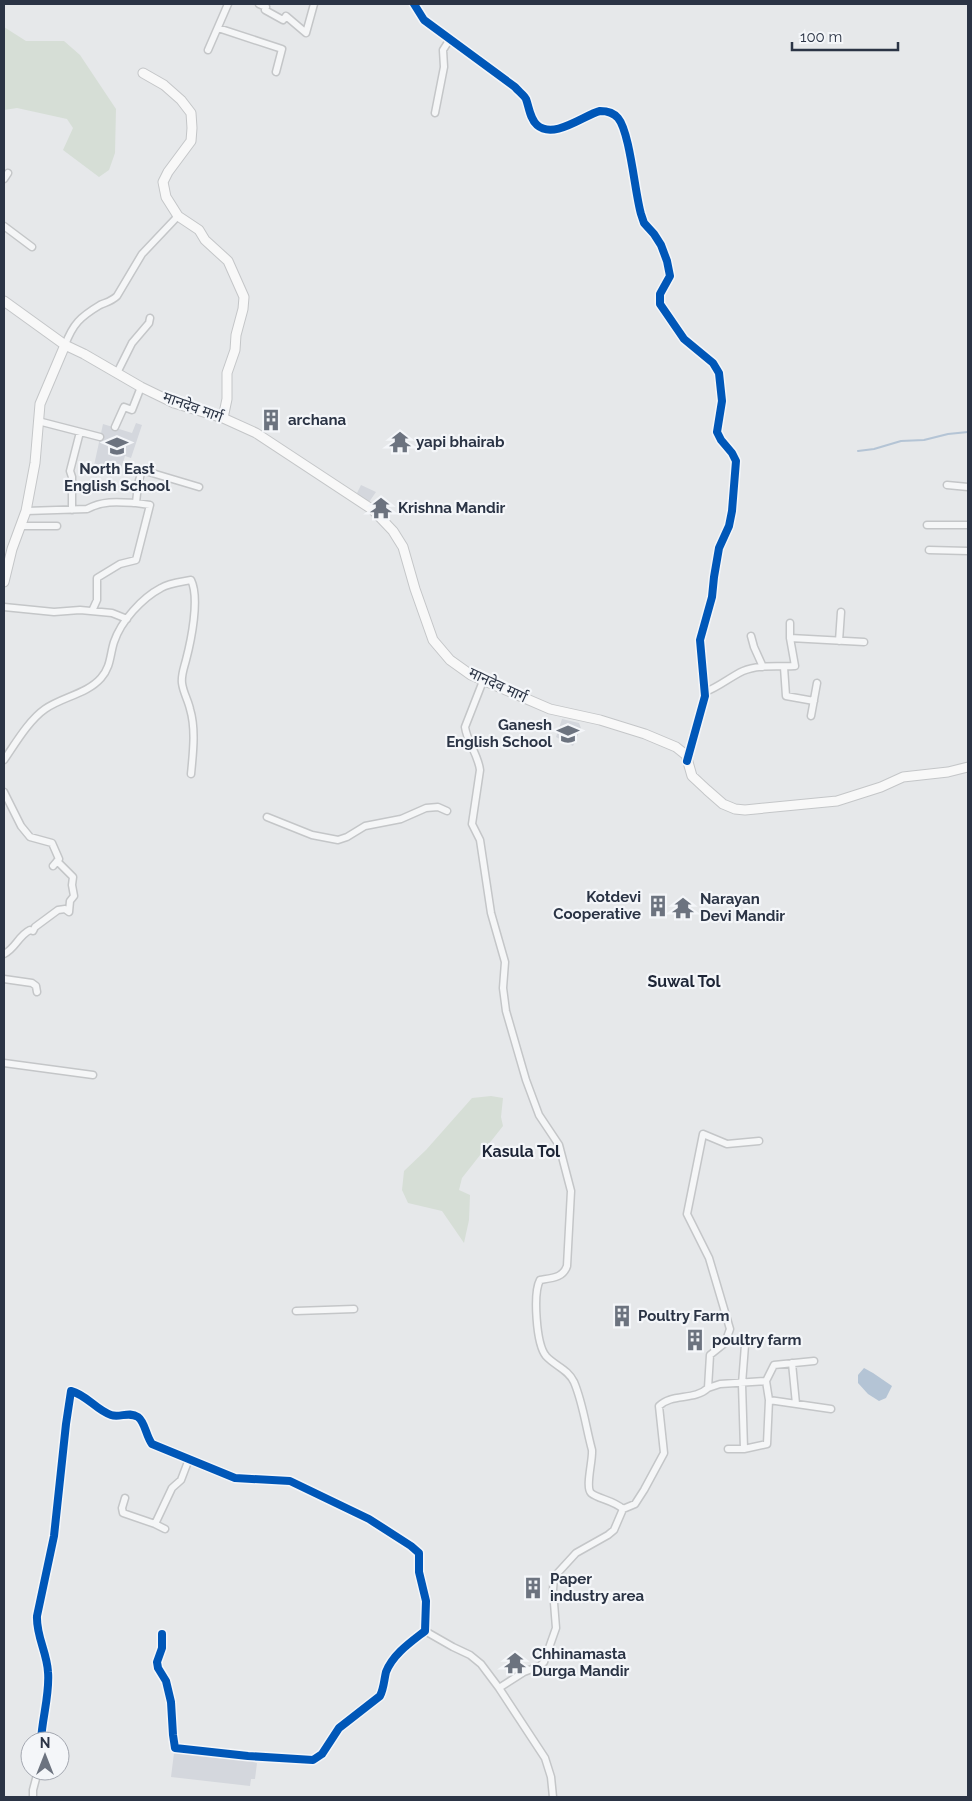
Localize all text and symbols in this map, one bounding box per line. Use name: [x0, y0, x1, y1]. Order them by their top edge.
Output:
scale bar: [792, 20, 898, 52]
text: 100 m: [800, 28, 842, 46]
street label: मानदेव मार्ग: [160, 388, 226, 427]
building icon: archana: [258, 407, 284, 433]
place label: archana: [288, 411, 347, 429]
temple icon: yapi bhairab: [387, 429, 413, 455]
school or university icon: North East English School: [104, 433, 130, 459]
place label: yapi bhairab: [416, 433, 505, 451]
place label: North East English School: [64, 460, 170, 495]
temple icon: Krishna Mandir: [368, 495, 394, 521]
place label: Krishna Mandir: [398, 499, 505, 517]
street label: मानदेव मार्ग: [466, 664, 531, 707]
place label: Ganesh English School: [446, 716, 552, 751]
school or university icon: Ganesh English School: [555, 721, 581, 747]
place label: Kotdevi Cooperative: [553, 888, 641, 923]
place label: Narayan Devi Mandir: [700, 890, 785, 925]
building icon: Kotdevi Cooperative: [645, 893, 671, 919]
temple icon: Narayan Devi Mandir: [670, 895, 696, 921]
district label: Suwal Tol: [647, 972, 721, 991]
district label: Kasula Tol: [482, 1142, 561, 1161]
building icon: Poultry Farm: [609, 1303, 635, 1329]
place label: Poultry Farm: [638, 1307, 730, 1325]
building icon: poultry farm: [682, 1327, 708, 1353]
place label: poultry farm: [712, 1331, 801, 1349]
place label: Paper industry area: [550, 1570, 645, 1605]
building icon: Paper industry area: [520, 1575, 546, 1601]
place label: Chhinamasta Durga Mandir: [532, 1645, 630, 1680]
temple icon: Chhinamasta Durga Mandir: [502, 1650, 528, 1676]
north arrow: [20, 1731, 70, 1781]
text: N: [40, 1735, 50, 1751]

